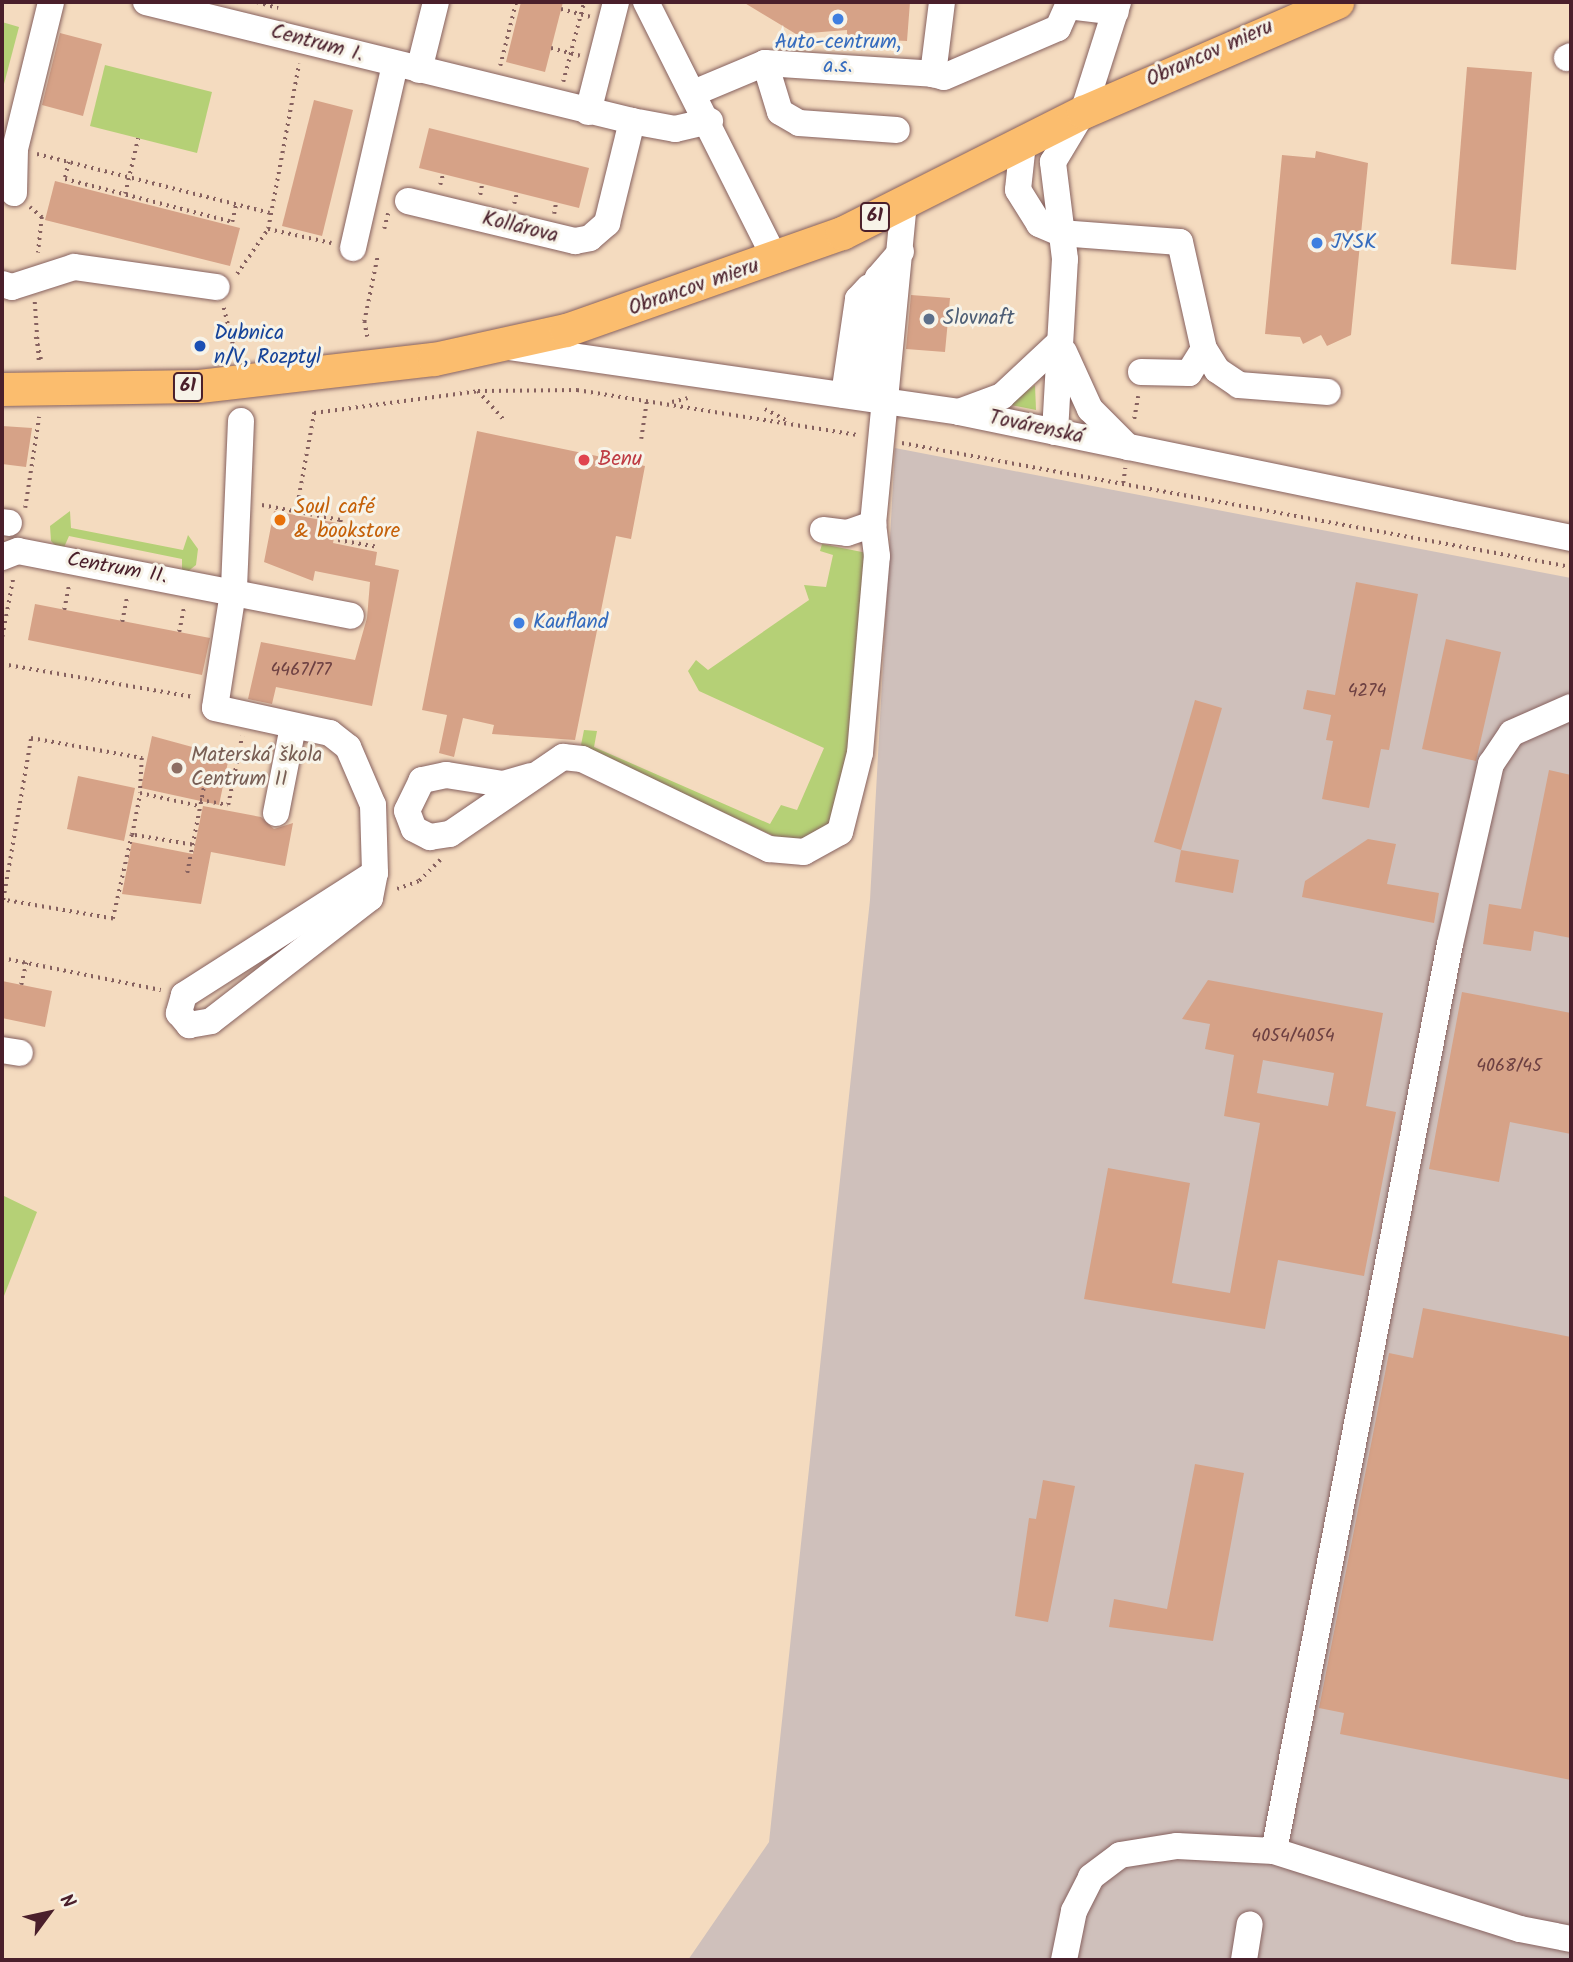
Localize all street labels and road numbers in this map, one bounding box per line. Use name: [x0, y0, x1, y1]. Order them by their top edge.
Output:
street label: Obrancov mieru: [1143, 15, 1277, 93]
street label: Centrum I.: [268, 20, 366, 68]
road number: 61: [859, 202, 891, 232]
street label: Kollárova: [479, 206, 561, 250]
street label: Obrancov mieru: [625, 254, 763, 322]
road number: 61: [172, 372, 204, 402]
street label: Továrenská: [987, 406, 1085, 450]
street label: Centrum II.: [65, 548, 169, 590]

